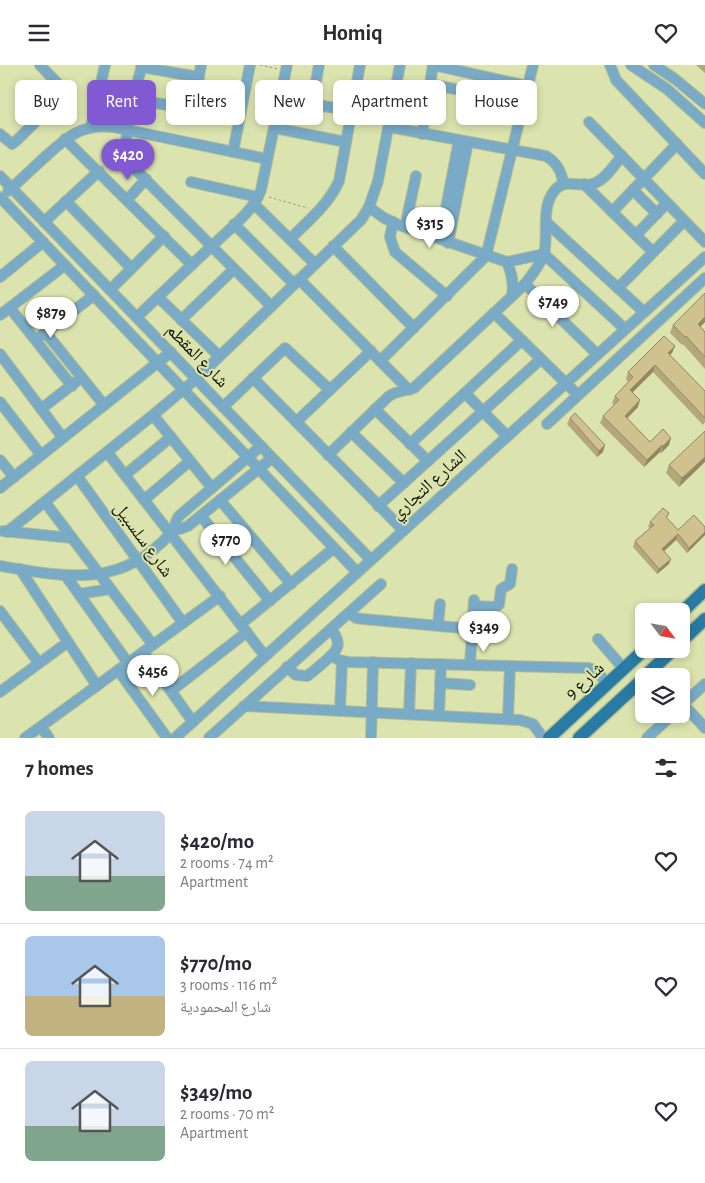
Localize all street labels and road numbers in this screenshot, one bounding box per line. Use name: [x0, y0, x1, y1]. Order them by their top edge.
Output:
street label: شارع المقطم: [161, 321, 231, 393]
street label: الشارع التجاري: [388, 447, 473, 527]
street label: شارع سلسبيل: [109, 499, 176, 581]
street label: شارع 9: [562, 659, 609, 704]

